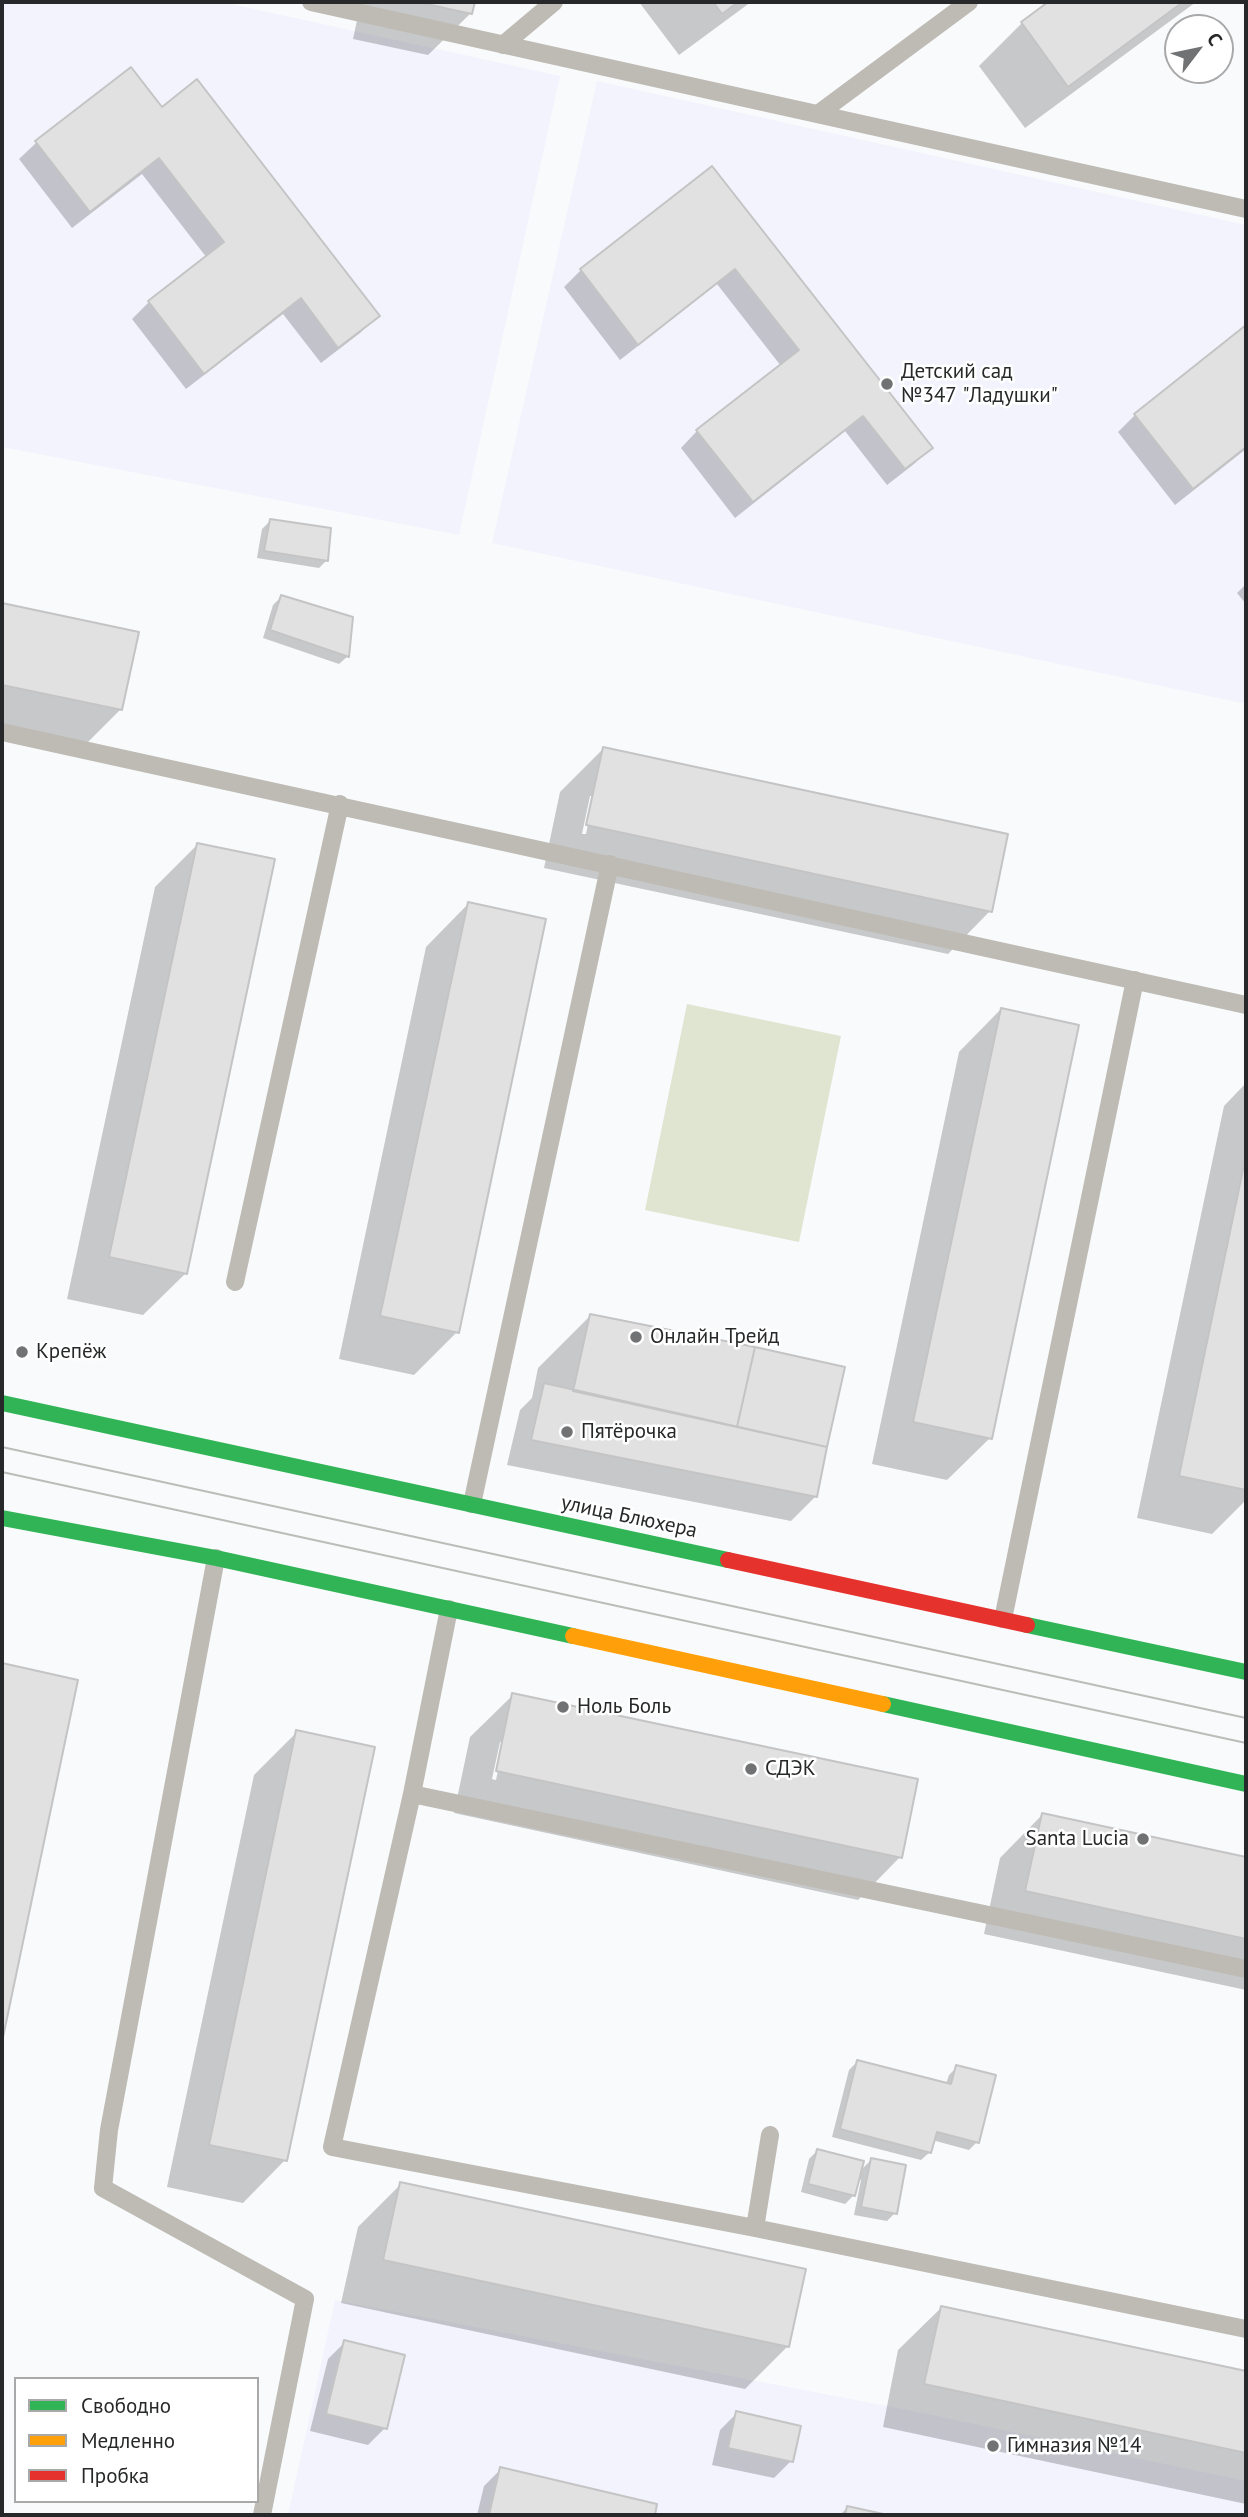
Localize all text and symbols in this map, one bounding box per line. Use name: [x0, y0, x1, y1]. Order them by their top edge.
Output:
north arrow: [1164, 14, 1234, 84]
text: С: [1202, 28, 1228, 50]
place label: Детский сад №347 "Ладушки": [901, 359, 1058, 409]
marker: Детский сад №347 "Ладушки": [879, 376, 895, 392]
place label: Онлайн Трейд: [650, 1324, 779, 1350]
marker: Онлайн Трейд: [628, 1329, 644, 1345]
place label: Крепёж: [36, 1339, 106, 1365]
marker: Крепёж: [14, 1344, 30, 1360]
place label: Пятёрочка: [581, 1419, 677, 1445]
marker: Пятёрочка: [559, 1424, 575, 1440]
street label: улица Блюхера: [559, 1490, 699, 1544]
place label: Ноль Боль: [577, 1694, 671, 1720]
marker: Ноль Боль: [555, 1699, 571, 1715]
place label: СДЭК: [765, 1756, 816, 1782]
marker: СДЭК: [743, 1761, 759, 1777]
place label: Santa Lucia: [1026, 1826, 1129, 1852]
marker: Santa Lucia: [1135, 1831, 1151, 1847]
legend: [14, 2377, 259, 2503]
text: Свободно: [81, 2392, 171, 2419]
text: Медленно: [81, 2427, 175, 2454]
place label: Гимназия №14: [1007, 2433, 1141, 2459]
marker: Гимназия №14: [985, 2438, 1001, 2454]
text: Пробка: [81, 2462, 149, 2489]

